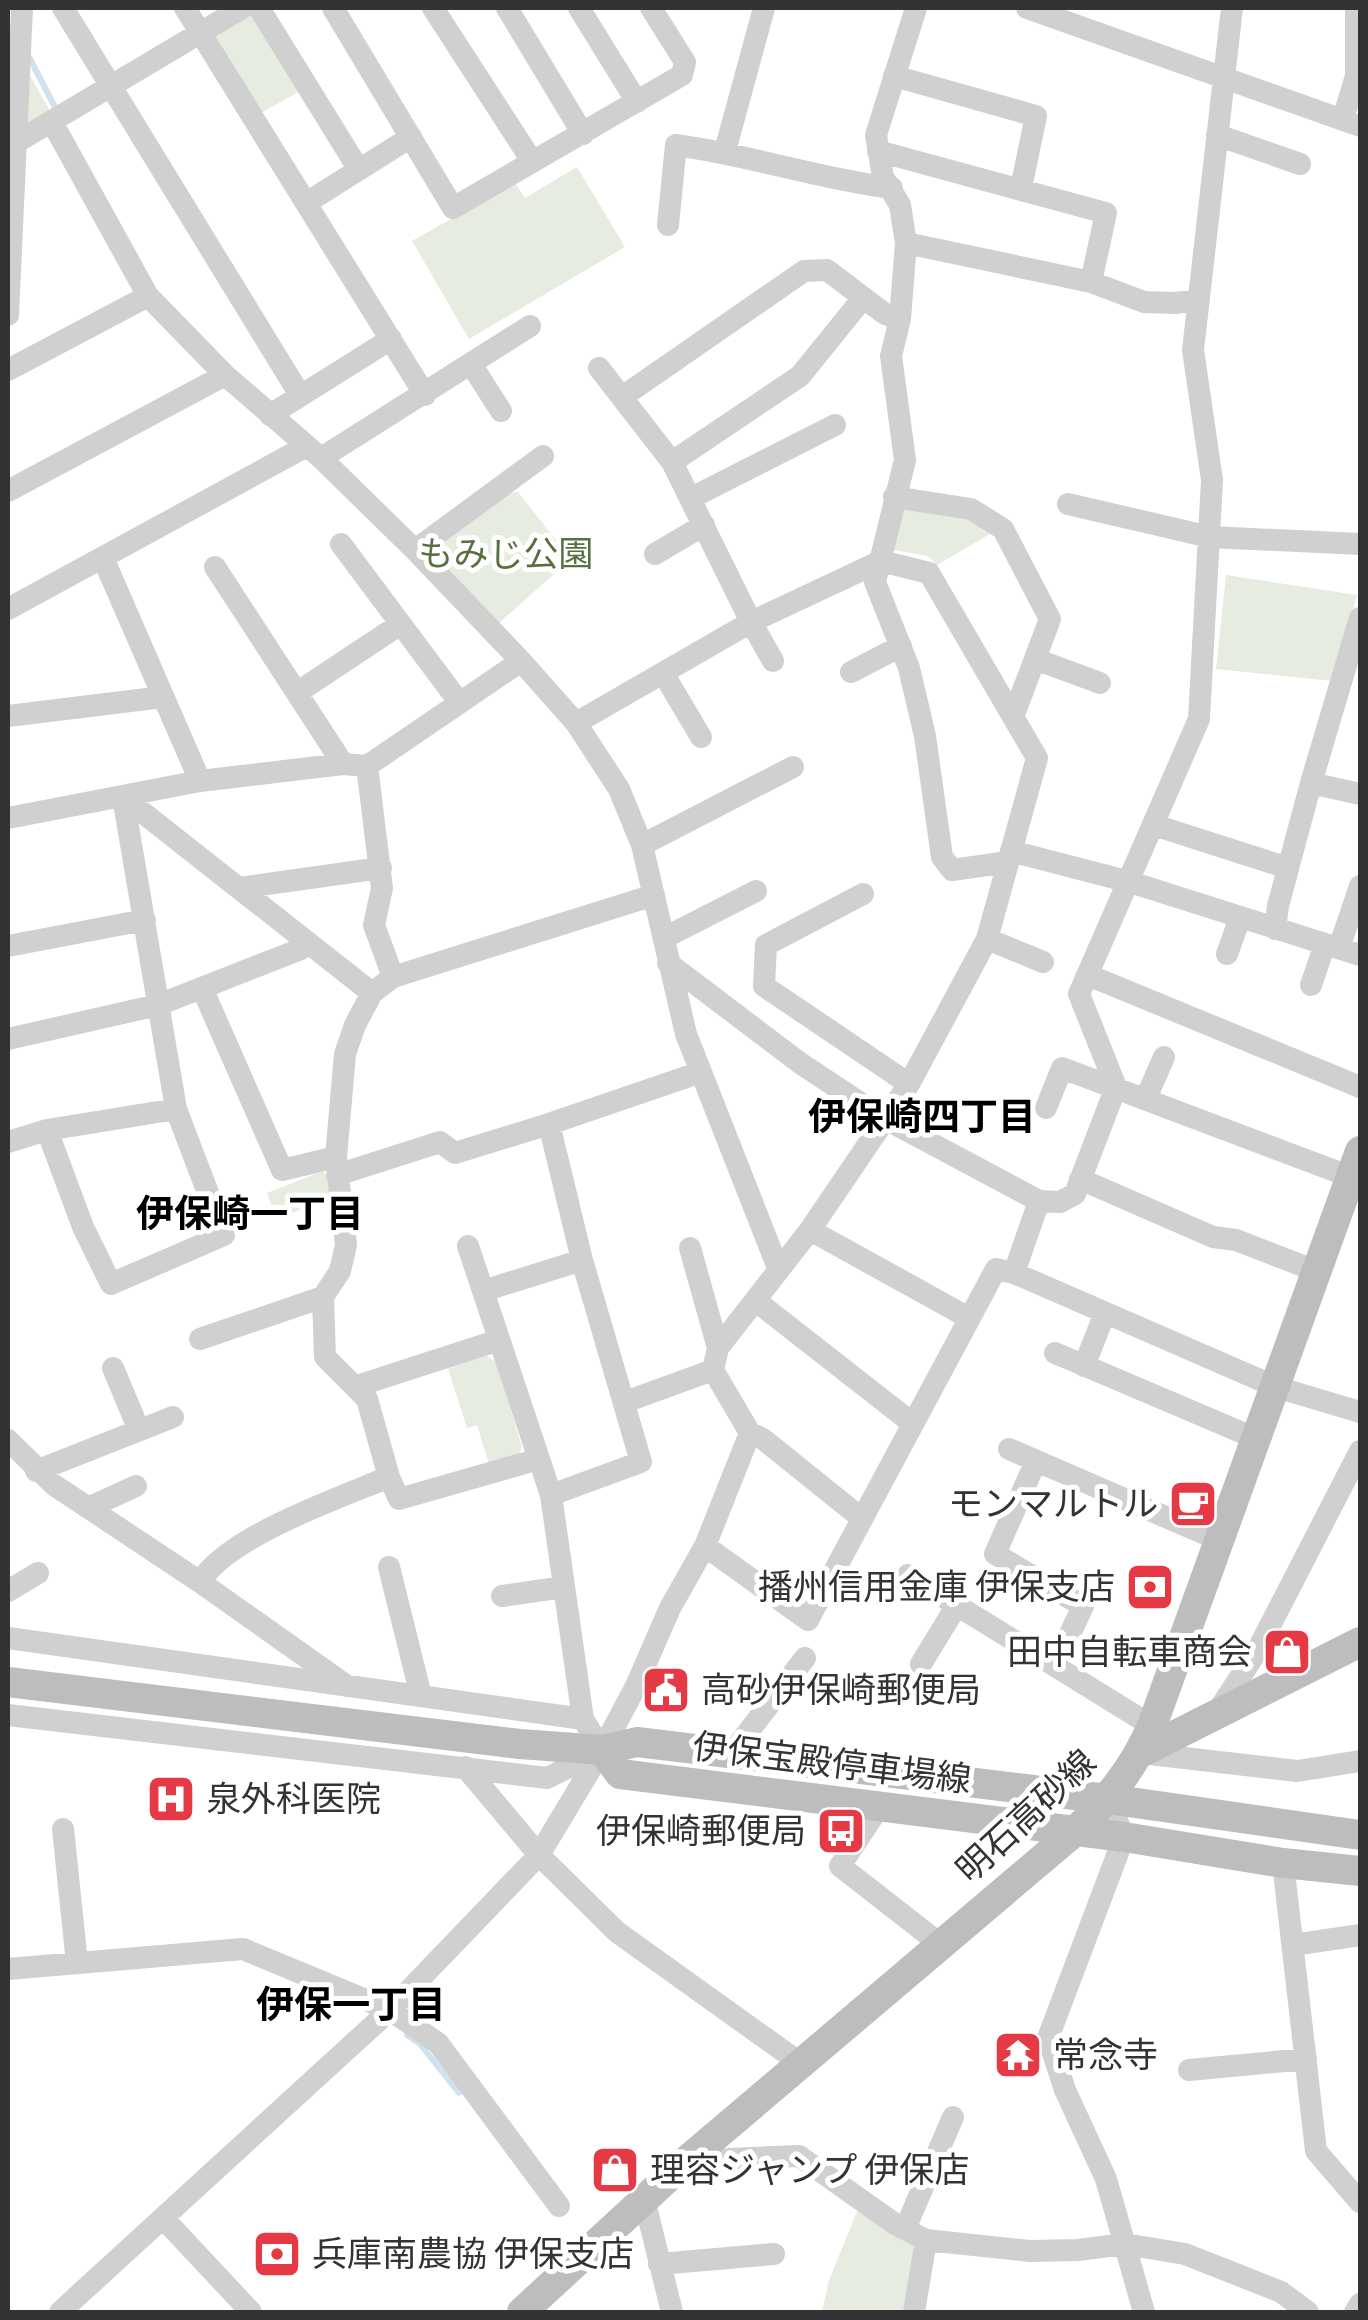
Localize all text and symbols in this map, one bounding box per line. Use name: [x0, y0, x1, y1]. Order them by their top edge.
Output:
park label: もみじ公園: [418, 530, 594, 580]
district label: 伊保崎四丁目: [808, 1091, 1036, 1145]
district label: 伊保崎一丁目: [136, 1188, 364, 1242]
cafe icon: モンマルトル: [1167, 1478, 1219, 1530]
place label: モンマルトル: [948, 1480, 1158, 1530]
bank icon: 播州信用金庫 伊保支店: [1124, 1561, 1176, 1613]
place label: 播州信用金庫 伊保支店: [758, 1563, 1115, 1613]
shop icon: 田中自転車商会: [1261, 1626, 1313, 1678]
place label: 田中自転車商会: [1007, 1628, 1252, 1678]
public building icon: 高砂伊保崎郵便局: [640, 1664, 692, 1716]
place label: 高砂伊保崎郵便局: [701, 1666, 981, 1716]
street label: 伊保宝殿停車場線: [690, 1722, 974, 1806]
street label: 明石高砂線: [946, 1739, 1108, 1895]
hospital icon: 泉外科医院: [145, 1773, 197, 1825]
place label: 泉外科医院: [206, 1775, 381, 1825]
bus stop icon: 伊保崎郵便局: [815, 1805, 867, 1857]
place label: 伊保崎郵便局: [596, 1807, 806, 1857]
district label: 伊保一丁目: [256, 1979, 446, 2033]
temple icon: 常念寺: [992, 2029, 1044, 2081]
place label: 常念寺: [1053, 2031, 1158, 2081]
shop icon: 理容ジャンプ 伊保店: [589, 2144, 641, 2196]
place label: 理容ジャンプ 伊保店: [650, 2146, 969, 2196]
bank icon: 兵庫南農協 伊保支店: [251, 2228, 303, 2280]
place label: 兵庫南農協 伊保支店: [312, 2230, 634, 2280]

